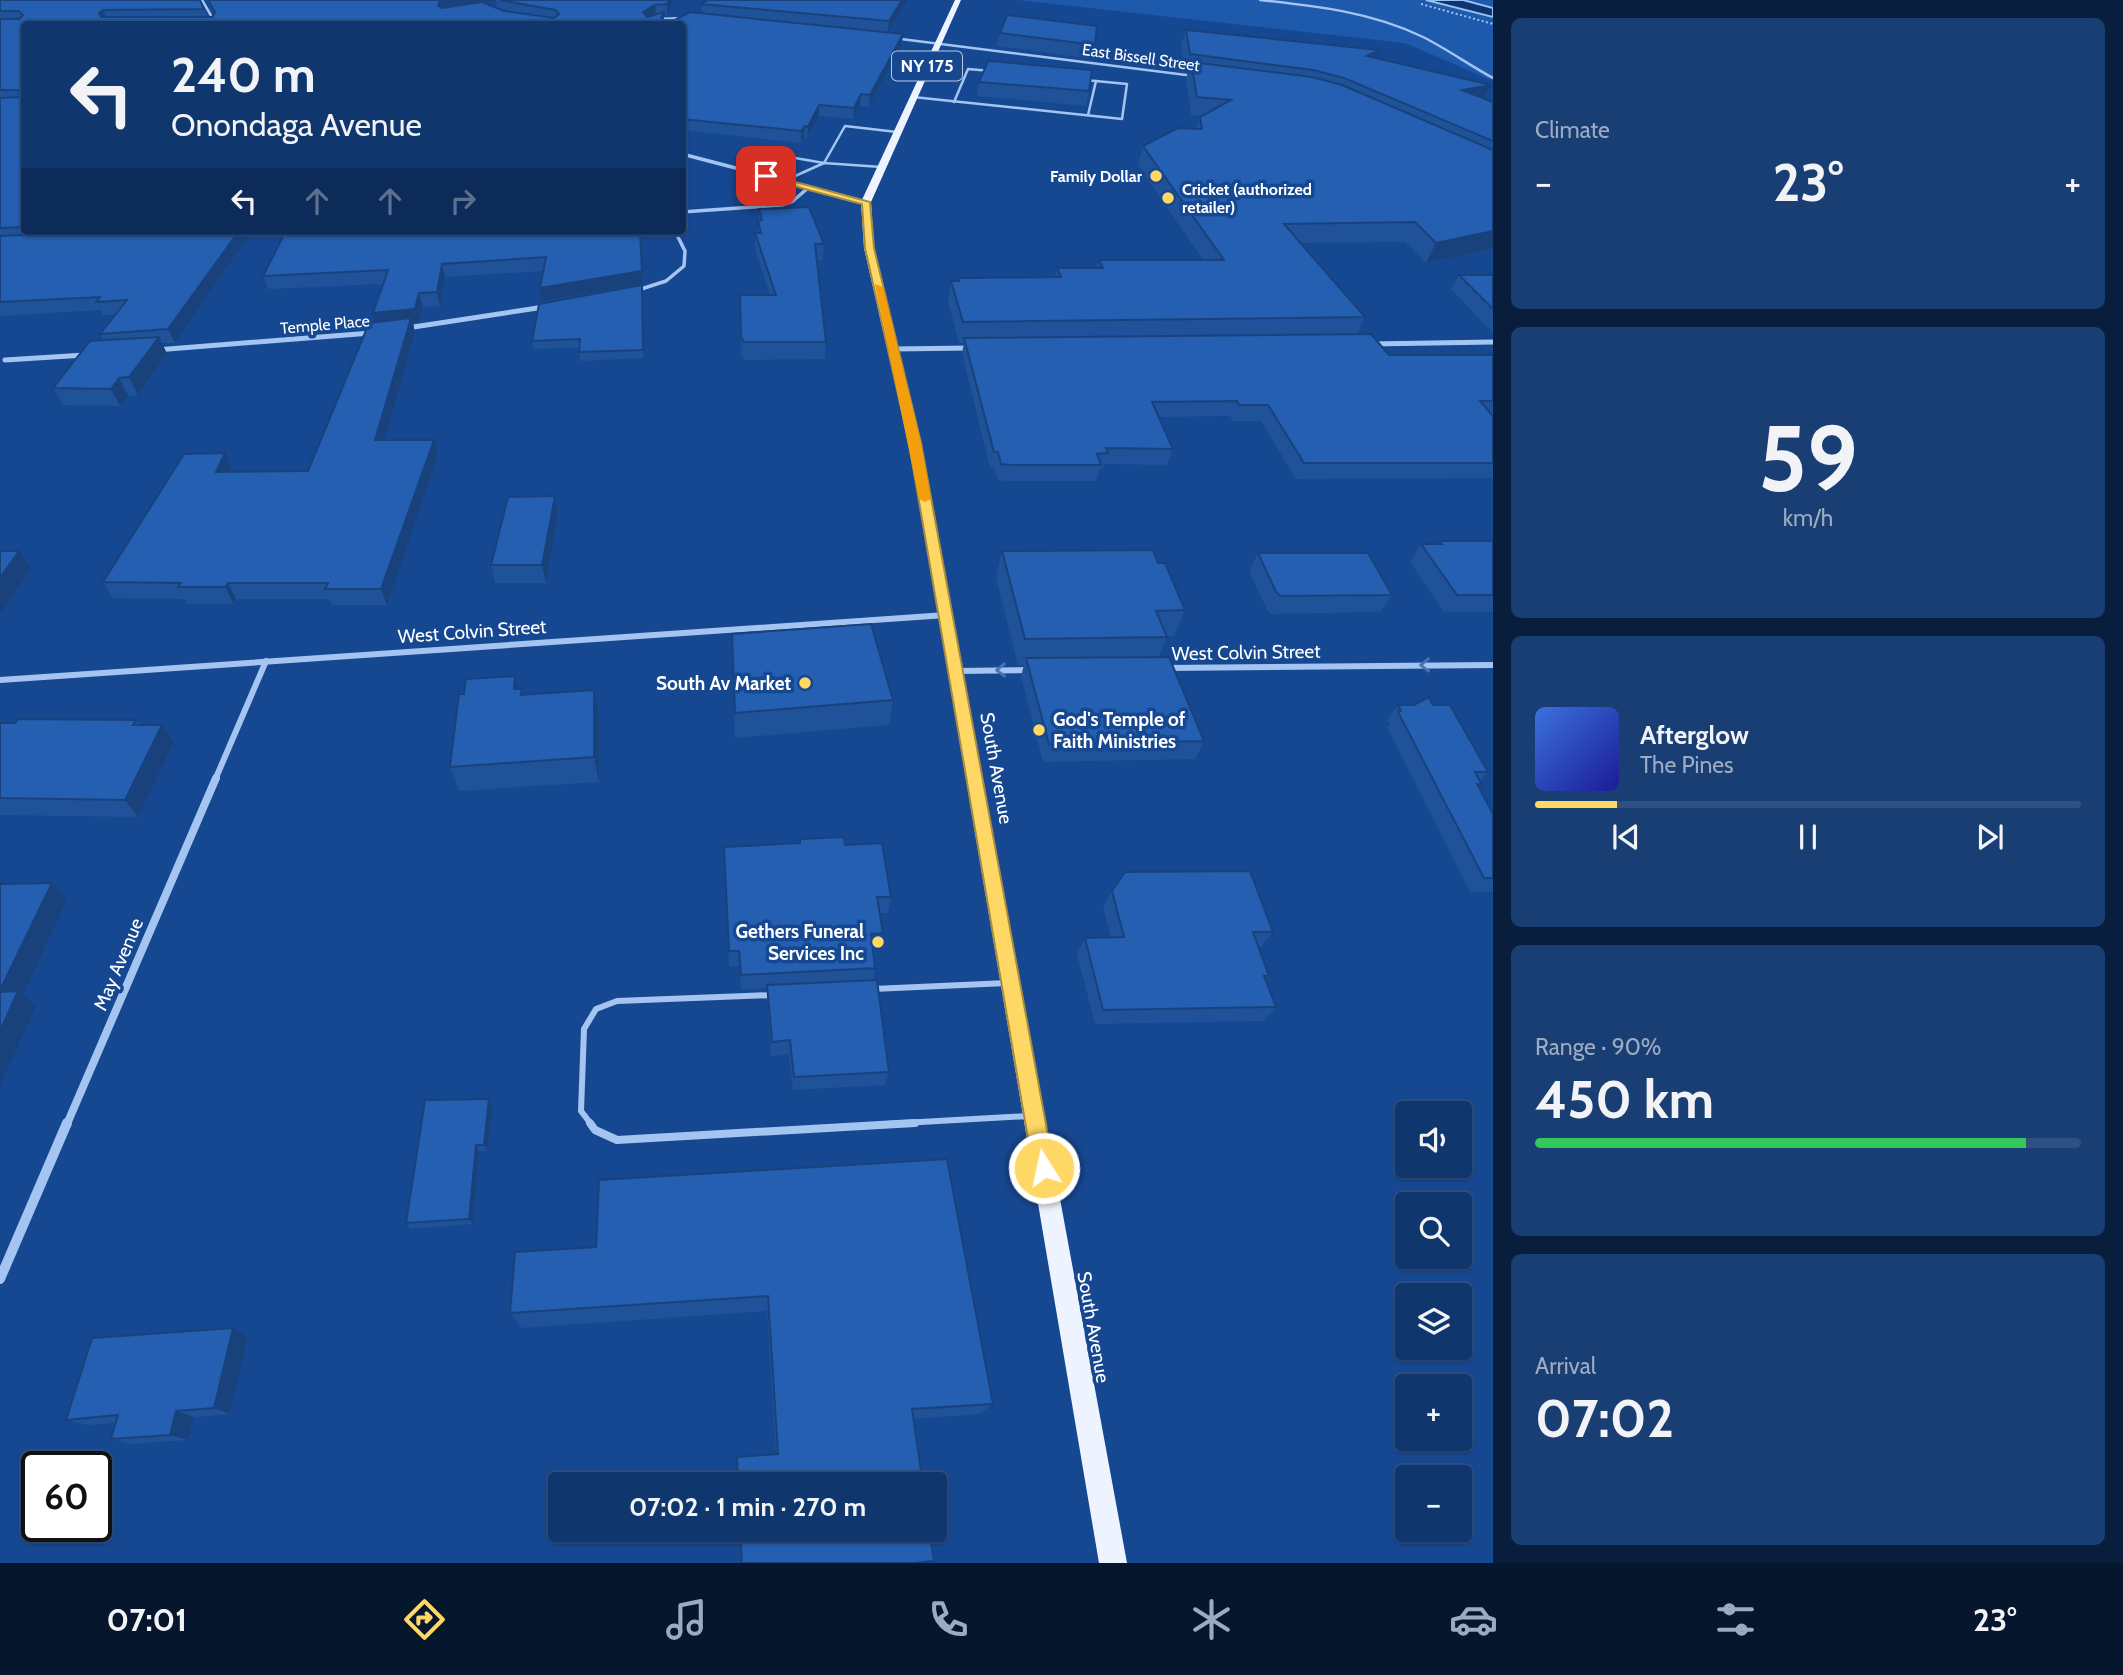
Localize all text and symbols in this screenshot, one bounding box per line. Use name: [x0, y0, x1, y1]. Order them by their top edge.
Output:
street label: East Bissell Street: [1081, 40, 1202, 75]
text: 240 m: [171, 45, 316, 104]
icon: left: [56, 49, 147, 140]
road number: NY 175: [892, 52, 962, 80]
text: Onondaga Avenue: [171, 105, 422, 144]
text: Climate: [1535, 116, 1610, 144]
pin: [736, 146, 796, 206]
text: 23°: [1773, 151, 1843, 214]
icon: arrive: [747, 157, 785, 195]
text: −: [1535, 159, 1552, 206]
text: +: [2064, 159, 2081, 206]
place label: Family Dollar: [1050, 167, 1143, 186]
marker: Family Dollar: [1148, 168, 1164, 184]
place label: Cricket (authorized retailer): [1182, 180, 1312, 217]
icon: left: [225, 182, 263, 220]
icon: ahead: [298, 182, 336, 220]
icon: ahead: [371, 182, 409, 220]
icon: right: [444, 182, 482, 220]
marker: Cricket (authorized retailer): [1160, 190, 1176, 206]
street label: Temple Place: [280, 311, 371, 338]
text: 59: [1758, 403, 1858, 514]
text: km/h: [1783, 504, 1833, 532]
street label: West Colvin Street: [397, 615, 548, 648]
street label: West Colvin Street: [1171, 640, 1321, 665]
one-way arrow: [1419, 658, 1430, 673]
one-way arrow: [996, 663, 1007, 678]
place label: South Av Market: [656, 672, 791, 695]
marker: South Av Market: [797, 675, 813, 691]
place label: God's Temple of Faith Ministries: [1053, 708, 1186, 753]
street label: South Avenue: [975, 711, 1018, 826]
text: Afterglow: [1640, 719, 1749, 751]
marker: God's Temple of Faith Ministries: [1031, 722, 1047, 738]
text: The Pines: [1640, 751, 1734, 779]
icon: previous: [1607, 818, 1645, 856]
icon: pause: [1789, 818, 1827, 856]
icon: next: [1971, 818, 2009, 856]
street label: May Avenue: [89, 914, 148, 1014]
place label: Gethers Funeral Services Inc: [736, 920, 864, 965]
marker: Gethers Funeral Services Inc: [870, 934, 886, 950]
text: Range · 90%: [1535, 1033, 1662, 1061]
text: 450 km: [1535, 1068, 1714, 1131]
map controls: [1395, 1101, 1472, 1542]
button: sound: [1395, 1101, 1472, 1178]
position arrow: [1007, 1131, 1081, 1205]
button: search: [1395, 1192, 1472, 1269]
street label: South Avenue: [1072, 1270, 1115, 1385]
button: layers: [1395, 1283, 1472, 1360]
text: Arrival: [1535, 1352, 1596, 1380]
button: +: [1395, 1374, 1472, 1451]
text: 07:02: [1535, 1387, 1674, 1450]
speed limit sign: 60: [21, 1451, 112, 1542]
button: −: [1395, 1465, 1472, 1542]
text: 07:02 · 1 min · 270 m: [629, 1491, 866, 1523]
icon: directions: [400, 1595, 449, 1644]
icon: music: [662, 1595, 711, 1644]
icon: phone: [924, 1595, 973, 1644]
icon: climate: [1187, 1595, 1236, 1644]
icon: car: [1449, 1595, 1498, 1644]
icon: filters: [1711, 1595, 1760, 1644]
text: 07:01: [107, 1600, 187, 1639]
text: 23°: [1973, 1600, 2016, 1639]

